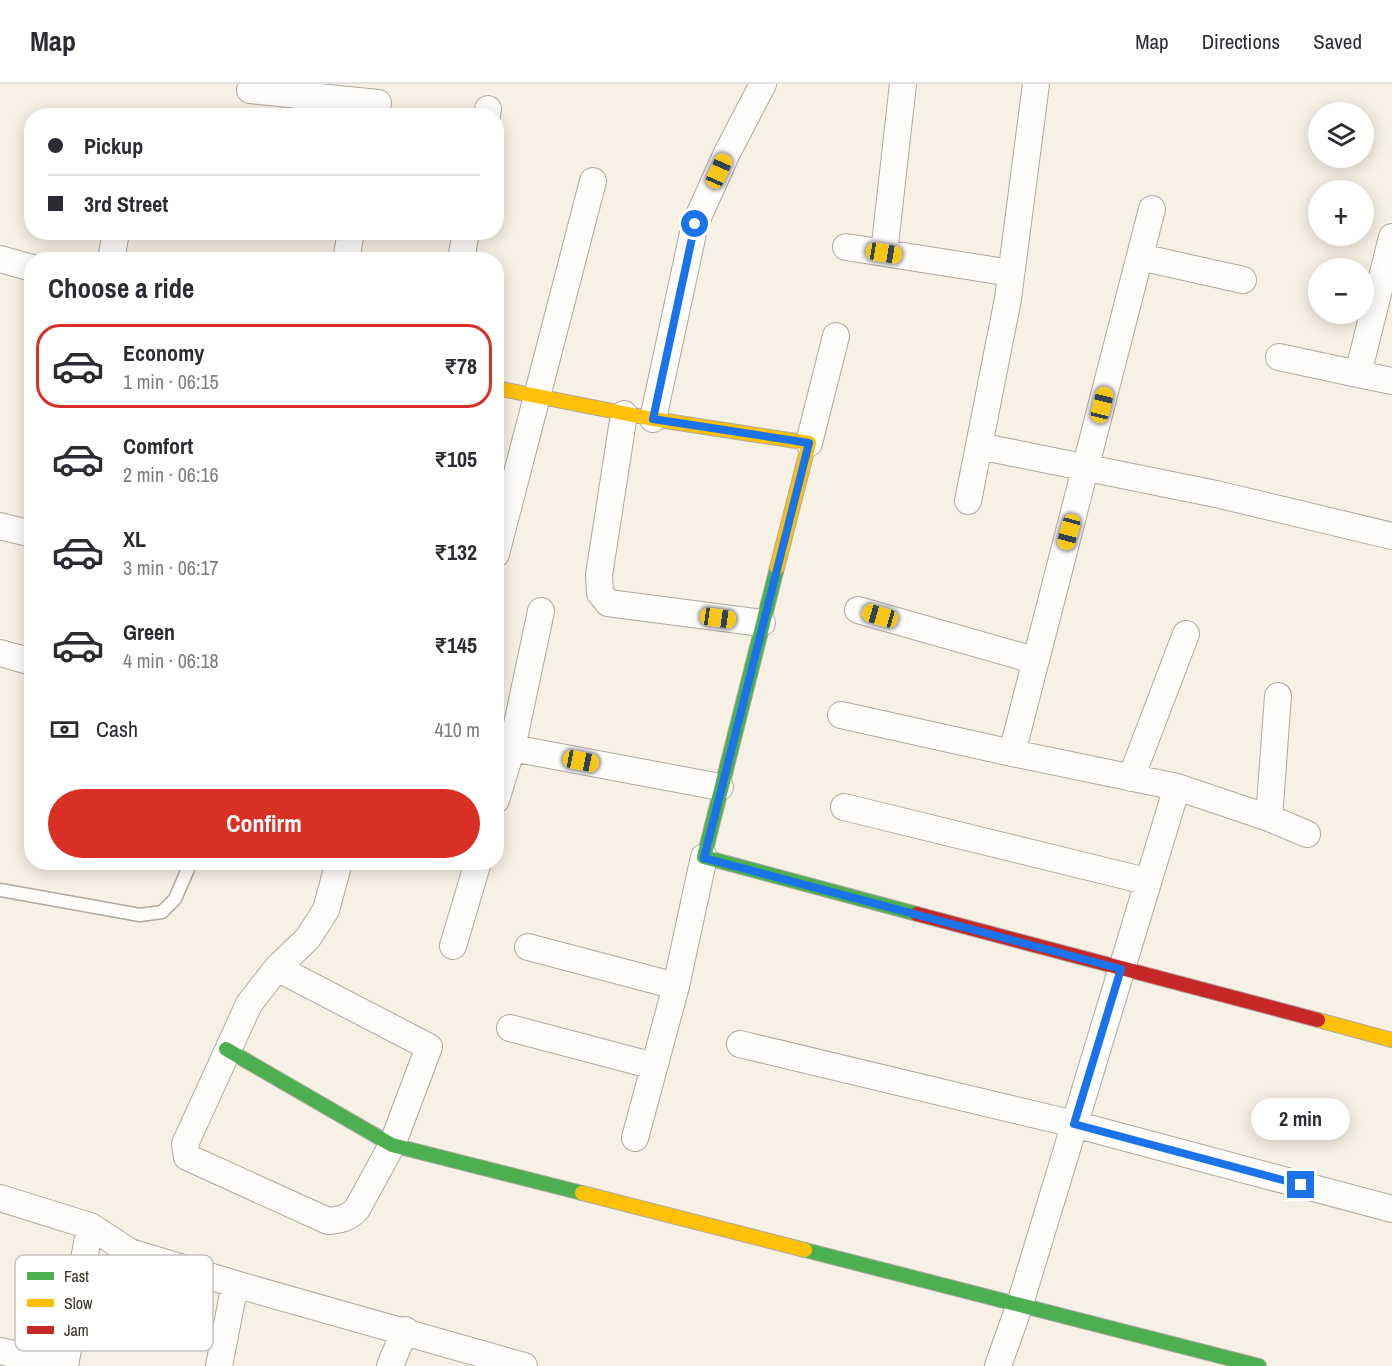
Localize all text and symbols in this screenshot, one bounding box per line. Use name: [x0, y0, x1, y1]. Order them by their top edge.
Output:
text: Map: [30, 22, 76, 60]
text: Map: [1135, 27, 1169, 56]
text: Directions: [1202, 27, 1280, 56]
text: Saved: [1313, 27, 1362, 56]
map controls: [1308, 102, 1374, 324]
button: layers: [1308, 102, 1374, 168]
text: Pickup: [84, 131, 143, 161]
car: [703, 151, 735, 191]
button: +: [1308, 180, 1374, 246]
text: 3rd Street: [84, 189, 168, 219]
route start: [681, 210, 708, 237]
car: [865, 241, 903, 265]
button: −: [1308, 258, 1374, 324]
text: Choose a ride: [48, 270, 194, 306]
text: Economy: [123, 338, 204, 368]
icon: car: [51, 339, 105, 393]
text: ₹78: [444, 351, 477, 381]
text: 1 min · 06:15: [123, 368, 219, 395]
car: [1089, 385, 1115, 425]
text: Comfort: [123, 431, 193, 461]
icon: car: [51, 432, 105, 486]
text: ₹105: [434, 444, 477, 474]
text: 2 min · 06:16: [123, 461, 219, 488]
car: [1056, 512, 1082, 552]
text: XL: [123, 524, 146, 554]
icon: car: [51, 525, 105, 579]
text: ₹132: [434, 537, 477, 567]
text: 3 min · 06:17: [123, 554, 219, 581]
car: [860, 602, 900, 630]
car: [699, 607, 737, 629]
text: Green: [123, 617, 175, 647]
icon: car: [51, 618, 105, 672]
text: ₹145: [434, 630, 477, 660]
text: 4 min · 06:18: [123, 647, 219, 674]
icon: cash: [48, 713, 81, 746]
text: Cash: [96, 714, 138, 744]
text: 410 m: [434, 716, 480, 743]
car: [562, 749, 600, 773]
button: Confirm: [48, 789, 480, 858]
callout: 2 min: [1252, 1098, 1350, 1140]
text: 2 min: [1279, 1105, 1322, 1132]
route end: [1287, 1171, 1314, 1198]
legend: [15, 1255, 213, 1351]
text: Fast: [64, 1265, 89, 1287]
text: Slow: [64, 1292, 93, 1314]
text: Jam: [64, 1319, 89, 1341]

